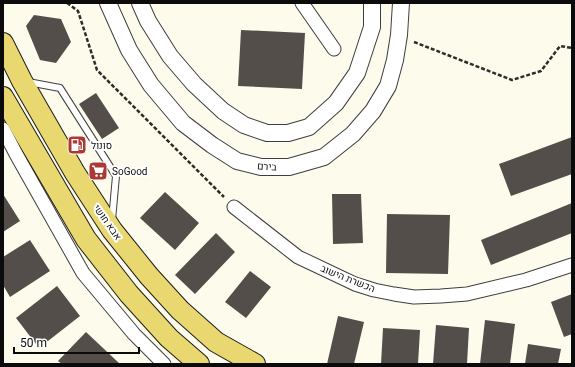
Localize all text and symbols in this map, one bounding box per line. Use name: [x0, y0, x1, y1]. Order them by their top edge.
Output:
fuel station icon: סונול: [66, 134, 88, 156]
place label: סונול: [91, 139, 112, 153]
street label: בירם: [257, 159, 278, 175]
supermarket icon: SoGood: [87, 160, 109, 182]
place label: SoGood: [112, 165, 148, 179]
street label: אבא חושי: [90, 202, 125, 243]
street label: הכשרת הישוב: [318, 262, 377, 296]
scale bar: [14, 329, 139, 355]
text: 50 m: [20, 334, 47, 352]

